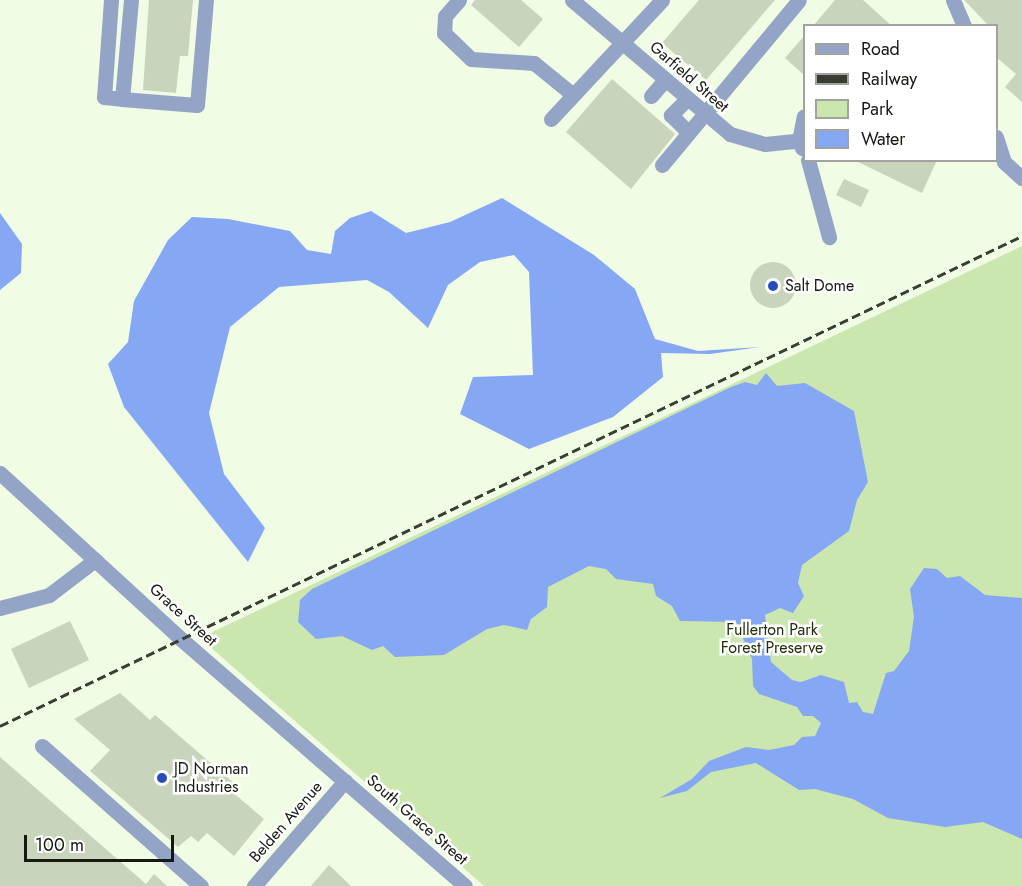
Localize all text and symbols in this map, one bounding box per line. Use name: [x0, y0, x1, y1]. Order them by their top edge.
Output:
legend: [803, 24, 998, 162]
text: Road: [861, 36, 900, 62]
street label: Garfield Street: [646, 37, 732, 117]
text: Railway: [861, 66, 917, 92]
text: Park: [861, 96, 893, 122]
text: Water: [861, 126, 905, 152]
place label: Salt Dome: [785, 276, 854, 296]
marker: Salt Dome: [766, 279, 780, 293]
street label: Grace Street: [145, 580, 221, 650]
park label: Fullerton Park Forest Preserve: [721, 620, 823, 658]
place label: JD Norman Industries: [174, 759, 249, 797]
marker: JD Norman Industries: [155, 771, 169, 785]
street label: South Grace Street: [363, 771, 471, 869]
street label: Belden Avenue: [246, 777, 326, 867]
scale bar: [27, 823, 177, 861]
text: 100 m: [35, 832, 84, 858]

